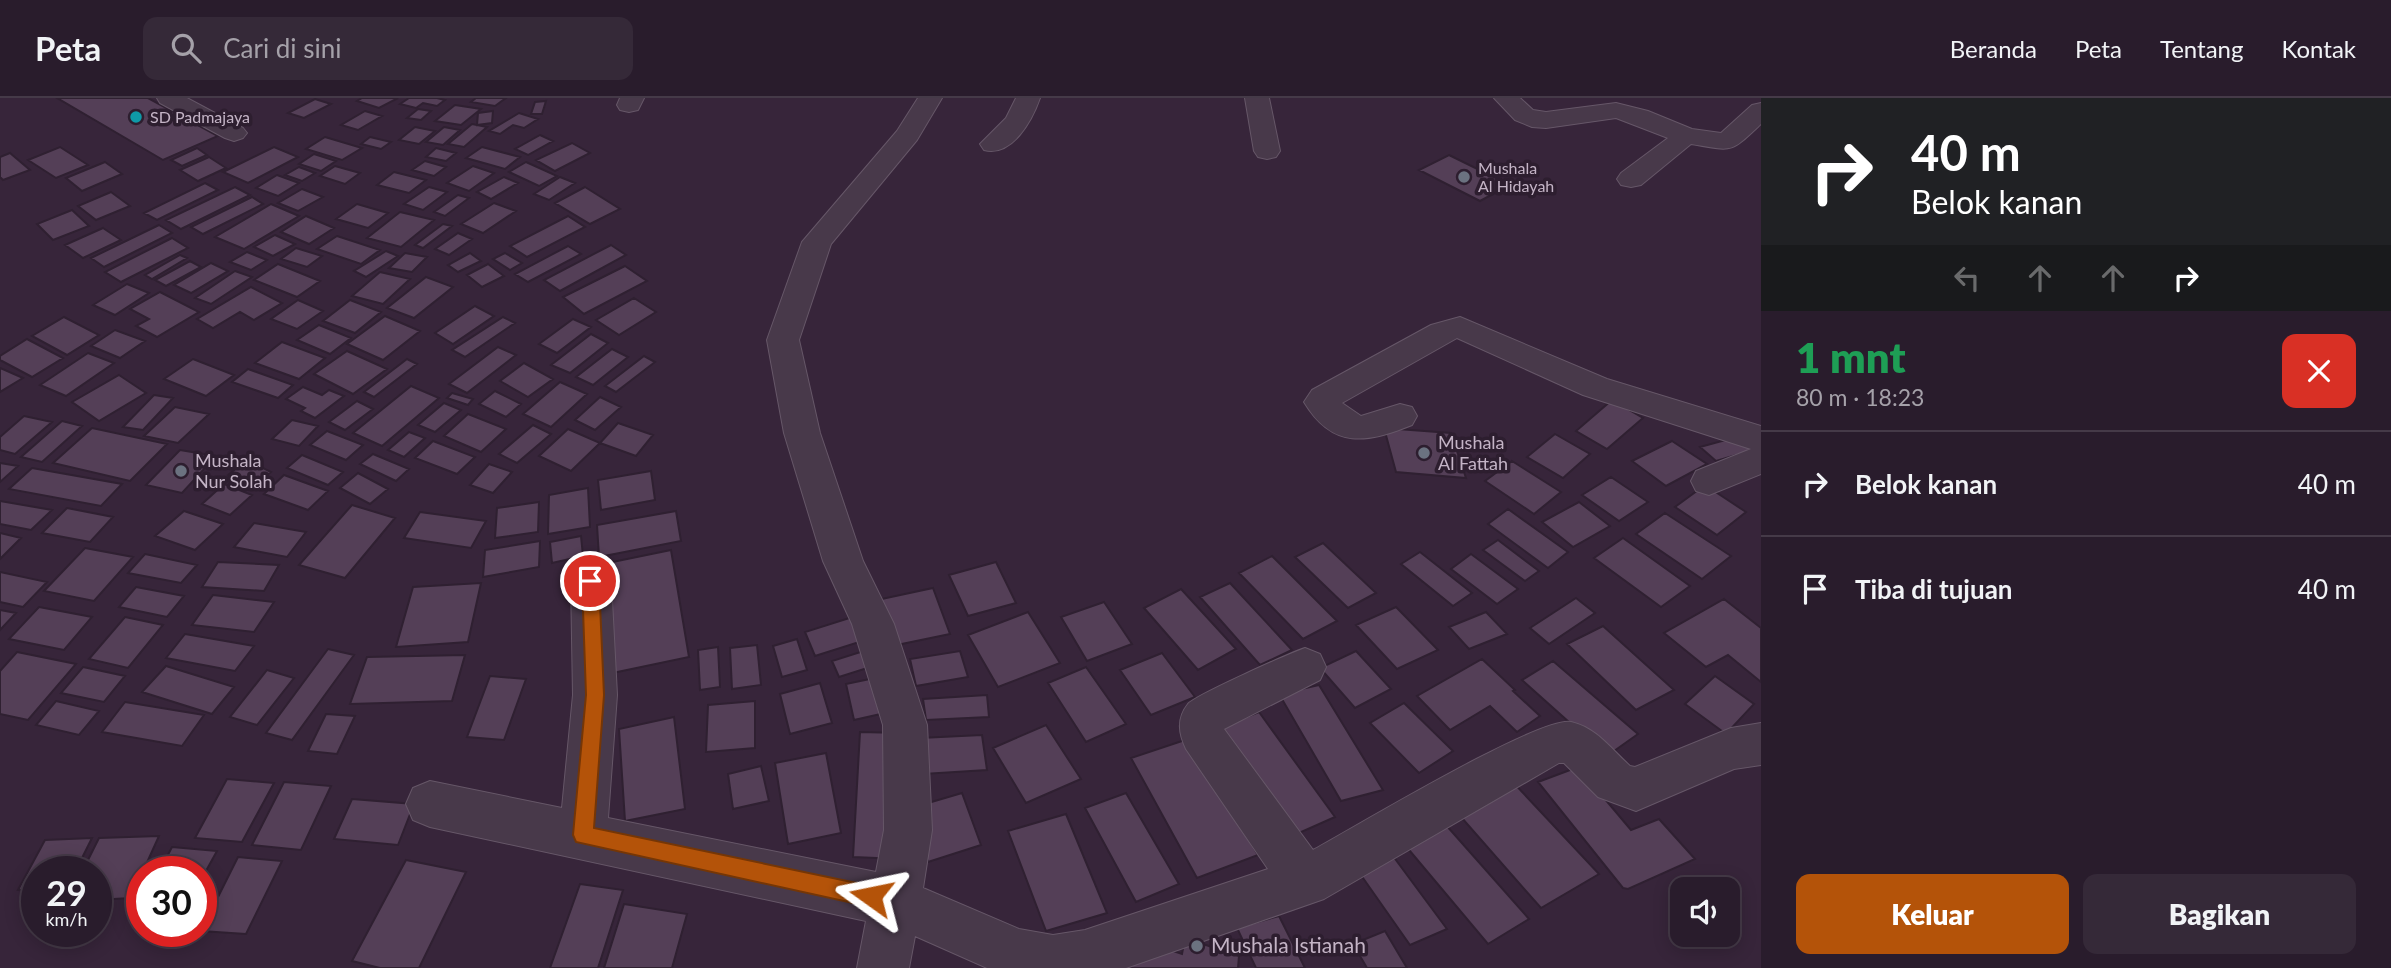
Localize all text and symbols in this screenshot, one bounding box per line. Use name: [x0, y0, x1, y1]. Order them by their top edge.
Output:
search box: [143, 17, 633, 80]
text: Peta: [35, 28, 101, 68]
icon: search: [167, 29, 205, 67]
text: Cari di sini: [223, 32, 342, 64]
text: Beranda: [1950, 34, 2037, 63]
text: Peta: [2075, 34, 2122, 63]
text: Tentang: [2160, 34, 2243, 63]
text: Kontak: [2281, 34, 2356, 63]
place label: SD Padmajaya: [150, 107, 250, 126]
marker: SD Padmajaya: [128, 109, 144, 125]
text: 40 m: [1911, 123, 2021, 181]
icon: right: [1796, 126, 1887, 217]
place label: Mushala Al Hidayah: [1478, 158, 1554, 195]
marker: Mushala Al Hidayah: [1456, 169, 1472, 185]
text: Belok kanan: [1911, 182, 2082, 221]
icon: left: [1948, 259, 1986, 297]
icon: ahead: [2021, 259, 2059, 297]
icon: ahead: [2094, 259, 2132, 297]
icon: right: [2167, 259, 2205, 297]
text: 1 mnt: [1796, 332, 1906, 382]
button: close: [2282, 334, 2356, 408]
text: 80 m · 18:23: [1796, 383, 1924, 411]
place label: Mushala Al Fattah: [1438, 431, 1508, 474]
marker: Mushala Al Fattah: [1416, 445, 1432, 461]
place label: Mushala Nur Solah: [195, 449, 273, 492]
marker: Mushala Nur Solah: [173, 463, 189, 479]
icon: right: [1796, 465, 1834, 503]
text: Belok kanan: [1855, 468, 1997, 500]
text: 40 m: [2298, 468, 2356, 500]
pin: [560, 551, 620, 611]
icon: arrive: [571, 562, 609, 600]
icon: arrive: [1796, 570, 1834, 608]
text: Tiba di tujuan: [1855, 573, 2013, 605]
text: 40 m: [2298, 573, 2356, 605]
speed limit sign: 30: [126, 856, 217, 947]
position arrow: [834, 859, 908, 933]
text: 29: [46, 871, 87, 913]
button: Keluar: [1796, 874, 2069, 954]
button: Bagikan: [2083, 874, 2356, 954]
map controls: [1670, 877, 1740, 947]
button: sound: [1670, 877, 1740, 947]
text: km/h: [45, 908, 88, 930]
place label: Mushala Istianah: [1211, 932, 1366, 957]
marker: Mushala Istianah: [1189, 938, 1205, 954]

